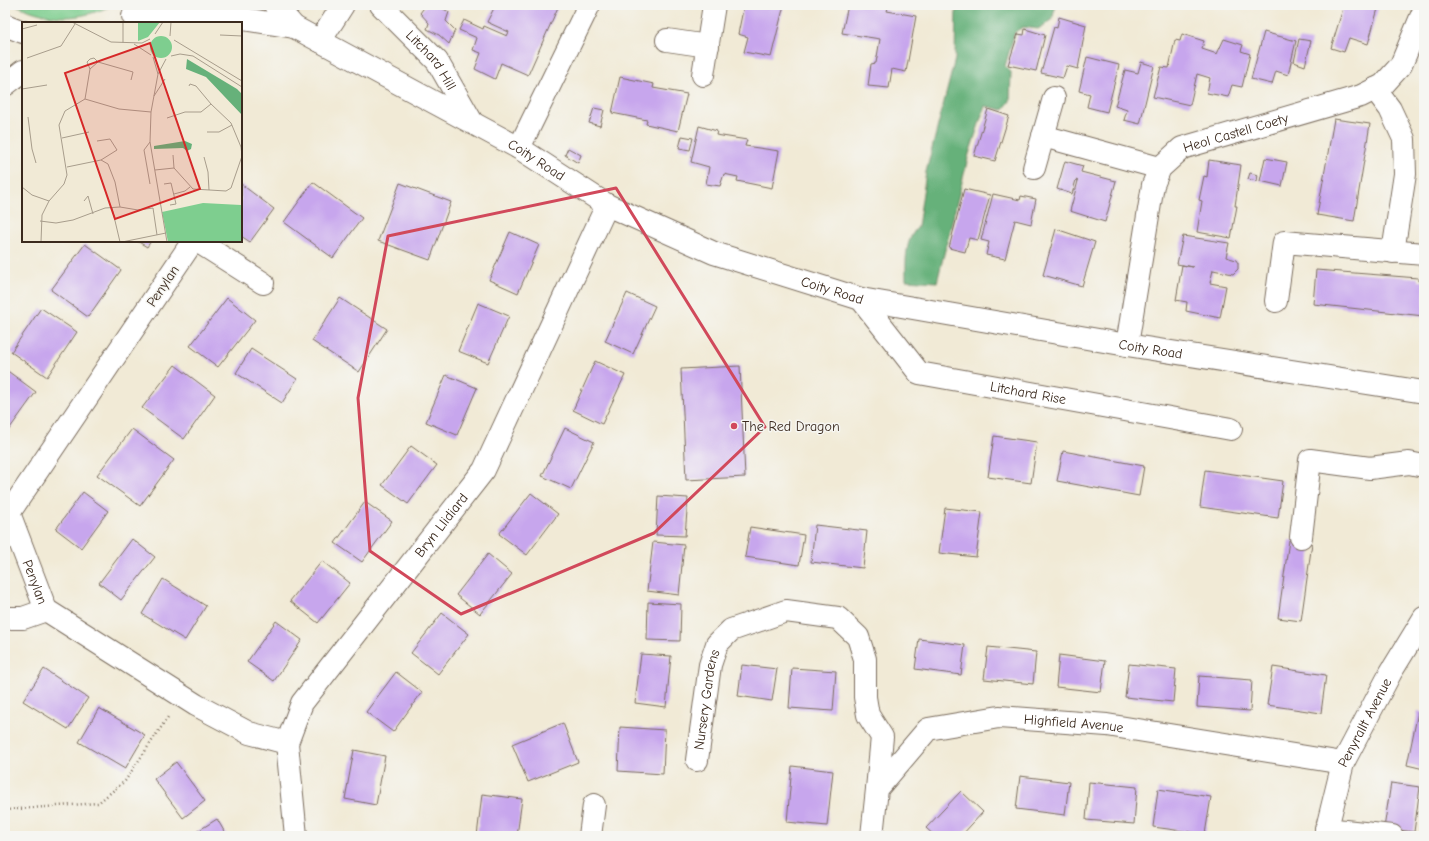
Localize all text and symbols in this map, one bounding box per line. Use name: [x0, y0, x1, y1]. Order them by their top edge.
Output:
inset map: [22, 22, 242, 242]
street label: Litchard Hill: [403, 27, 460, 93]
street label: Heol Castell Coety: [1181, 109, 1291, 156]
street label: Coity Road: [505, 135, 568, 184]
street label: Penylan: [143, 262, 183, 310]
street label: Coity Road: [799, 272, 866, 308]
street label: Coity Road: [1117, 335, 1184, 362]
street label: Litchard Rise: [989, 377, 1068, 408]
place label: The Red Dragon: [742, 418, 840, 435]
marker: The Red Dragon: [729, 421, 739, 431]
street label: Bryn Llidiard: [411, 490, 471, 560]
street label: Penylan: [19, 557, 51, 606]
street label: Nursery Gardens: [690, 647, 723, 751]
street label: Penyrallt Avenue: [1334, 675, 1395, 770]
street label: Highfield Avenue: [1023, 710, 1125, 736]

